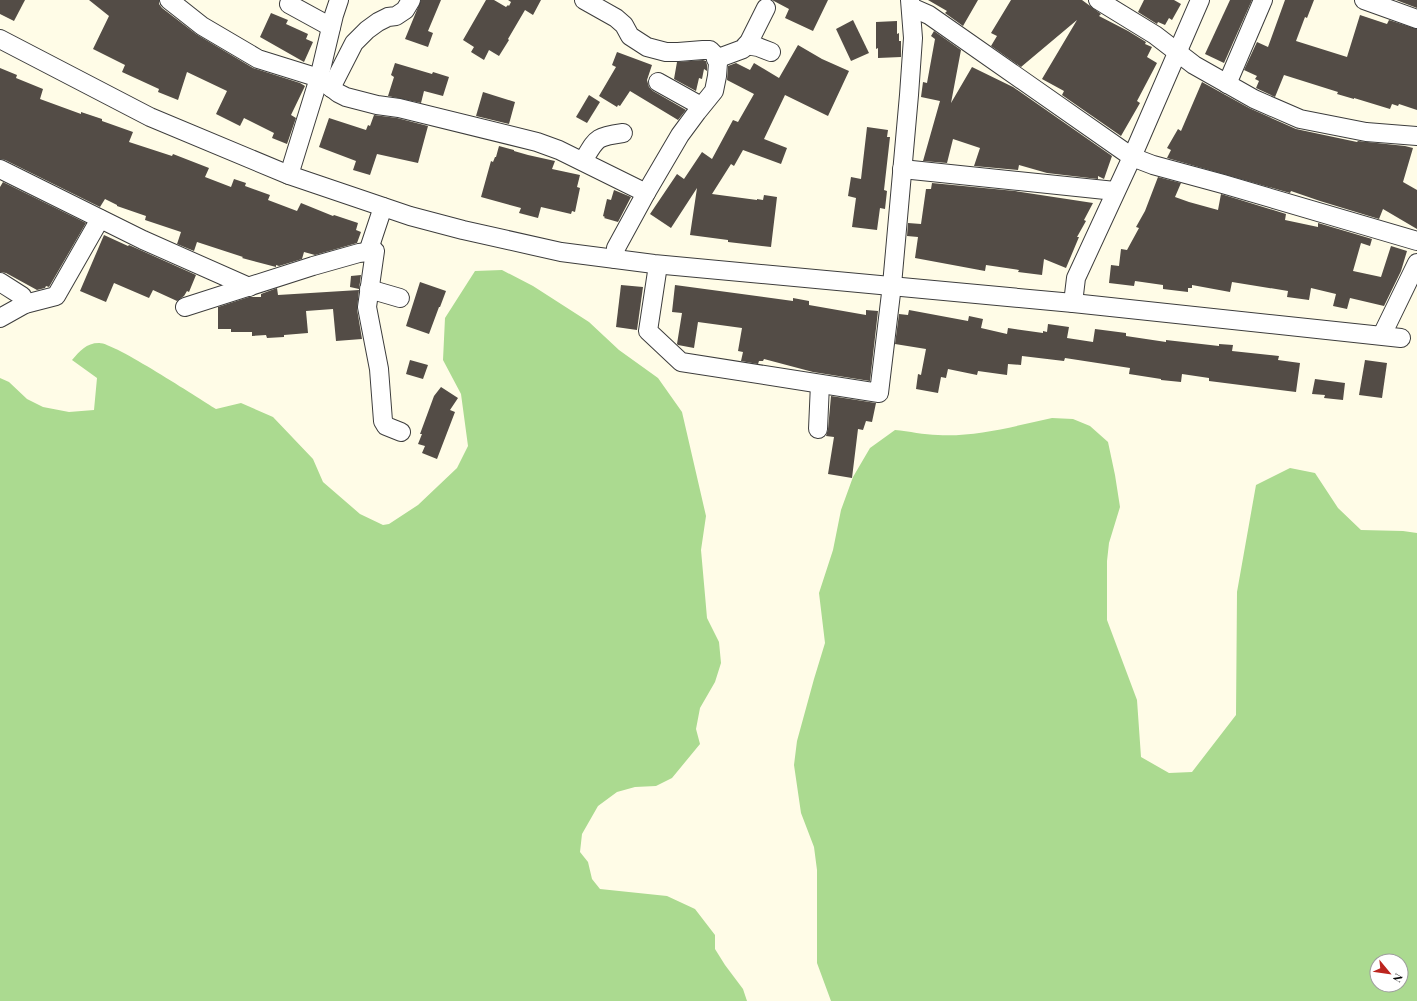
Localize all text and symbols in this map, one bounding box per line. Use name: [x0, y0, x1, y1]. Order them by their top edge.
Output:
north arrow: [1369, 953, 1409, 993]
text: N: [1390, 971, 1407, 985]

